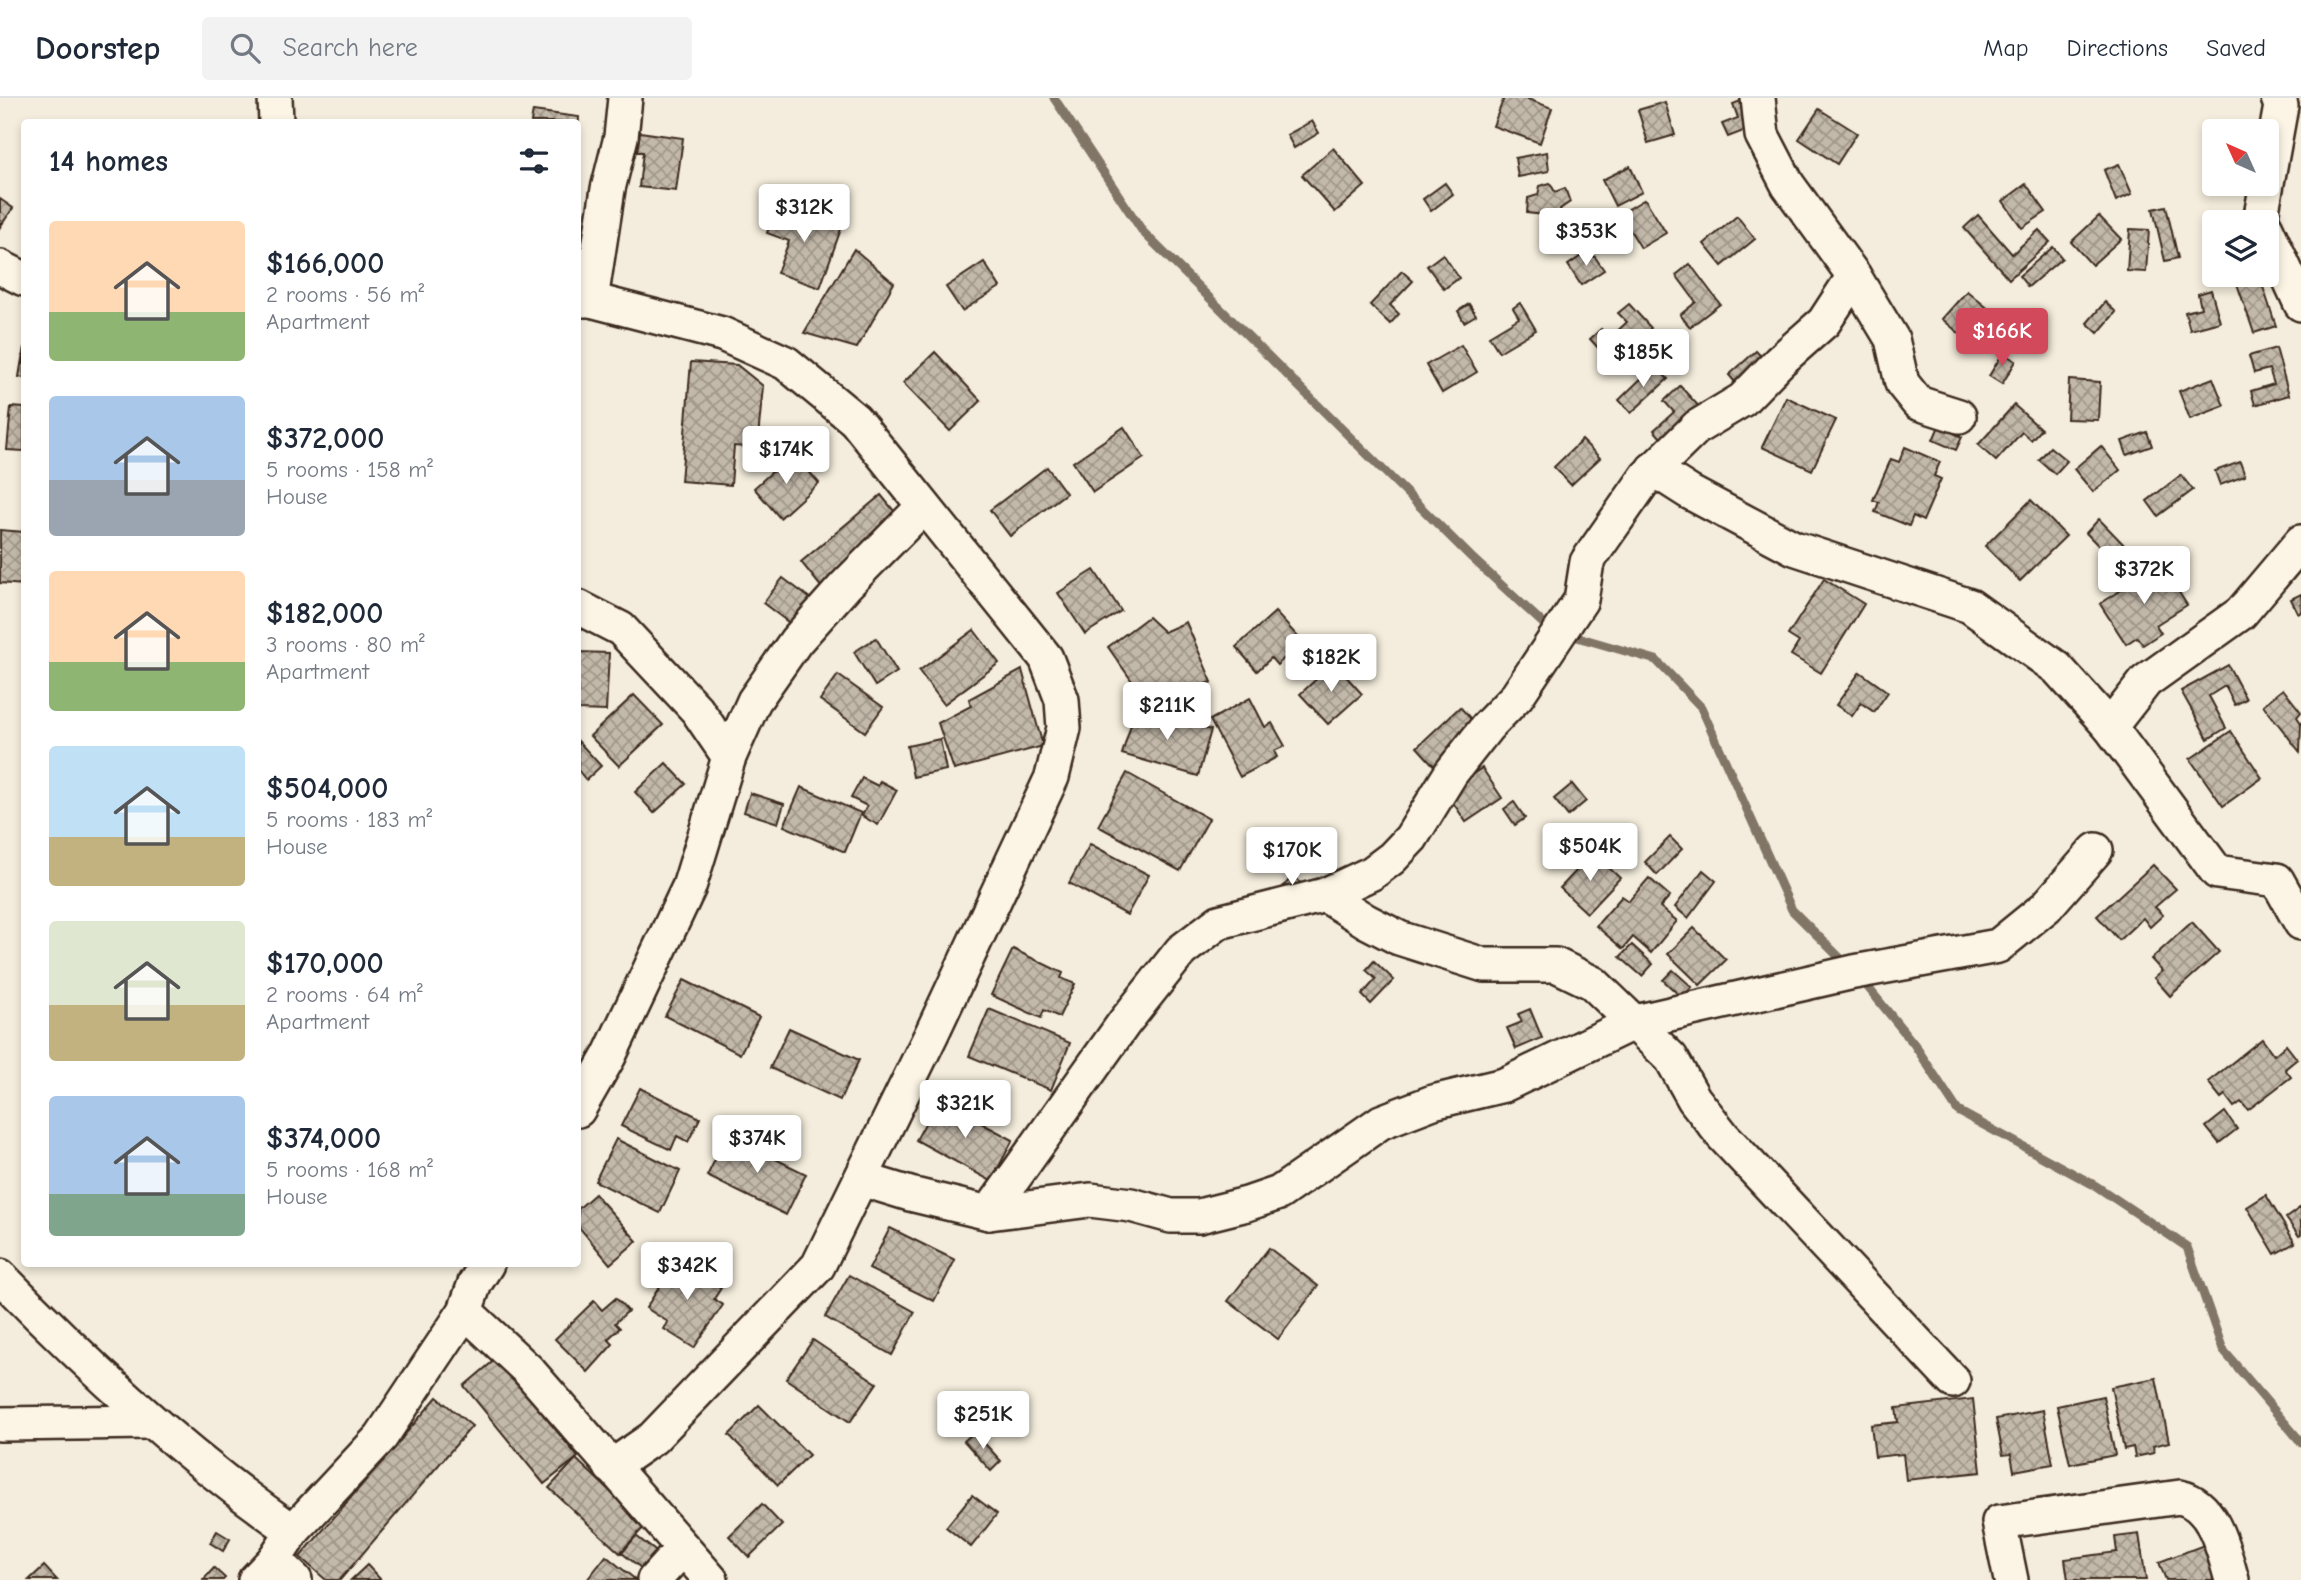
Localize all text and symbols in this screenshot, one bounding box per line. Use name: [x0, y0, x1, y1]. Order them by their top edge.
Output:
search box: [202, 17, 692, 80]
text: Doorstep: [35, 29, 160, 67]
icon: search: [226, 29, 264, 67]
text: Search here: [282, 33, 418, 63]
text: Map: [1983, 34, 2029, 62]
text: Directions: [2067, 34, 2168, 62]
text: Saved: [2206, 34, 2266, 62]
north arrow: [2202, 119, 2278, 196]
map controls: [2202, 119, 2279, 287]
icon: filters: [515, 142, 553, 180]
text: 14 homes: [49, 144, 168, 179]
pin: $312K: [755, 184, 853, 244]
text: $312K: [775, 193, 833, 220]
pin: $353K: [1537, 208, 1635, 268]
button: layers: [2202, 210, 2279, 287]
text: $353K: [1555, 217, 1617, 244]
text: $166,000: [266, 246, 384, 281]
icon: home: [105, 249, 189, 333]
text: 2 rooms · 56 m²: [266, 281, 424, 308]
text: Apartment: [266, 308, 369, 335]
pin: $166K: [1953, 308, 2051, 368]
text: $166K: [1972, 317, 2032, 344]
pin: $185K: [1594, 330, 1692, 389]
text: $185K: [1613, 338, 1673, 365]
text: $372,000: [266, 421, 385, 456]
icon: home: [105, 424, 189, 508]
pin: $174K: [737, 426, 835, 486]
text: $174K: [758, 435, 814, 462]
text: 5 rooms · 158 m²: [266, 456, 433, 483]
text: House: [266, 483, 328, 510]
pin: $372K: [2095, 546, 2193, 606]
text: $372K: [2114, 555, 2174, 582]
text: $182,000: [266, 596, 383, 631]
icon: home: [105, 599, 189, 683]
text: 3 rooms · 80 m²: [266, 631, 425, 658]
pin: $182K: [1282, 634, 1380, 694]
text: $182K: [1301, 643, 1361, 670]
text: Apartment: [266, 658, 369, 685]
pin: $211K: [1118, 682, 1216, 742]
text: $211K: [1139, 691, 1195, 718]
text: $504,000: [266, 771, 388, 806]
icon: home: [105, 774, 189, 858]
text: 5 rooms · 183 m²: [266, 806, 432, 833]
pin: $504K: [1541, 824, 1639, 883]
pin: $170K: [1243, 828, 1341, 887]
text: $504K: [1559, 832, 1621, 859]
text: House: [266, 833, 328, 860]
text: $170K: [1262, 836, 1322, 863]
text: $170,000: [266, 946, 384, 981]
icon: home: [105, 949, 189, 1033]
text: 2 rooms · 64 m²: [266, 981, 423, 1008]
text: Apartment: [266, 1008, 369, 1035]
pin: $321K: [916, 1080, 1014, 1140]
text: $321K: [936, 1089, 994, 1116]
pin: $374K: [708, 1116, 806, 1175]
text: $374,000: [266, 1121, 381, 1156]
icon: home: [105, 1124, 189, 1208]
text: $374K: [728, 1124, 786, 1151]
text: 5 rooms · 168 m²: [266, 1156, 433, 1183]
text: House: [266, 1183, 328, 1210]
pin: $342K: [638, 1242, 736, 1302]
text: $342K: [657, 1251, 717, 1278]
pin: $251K: [934, 1392, 1032, 1451]
text: $251K: [953, 1400, 1013, 1427]

